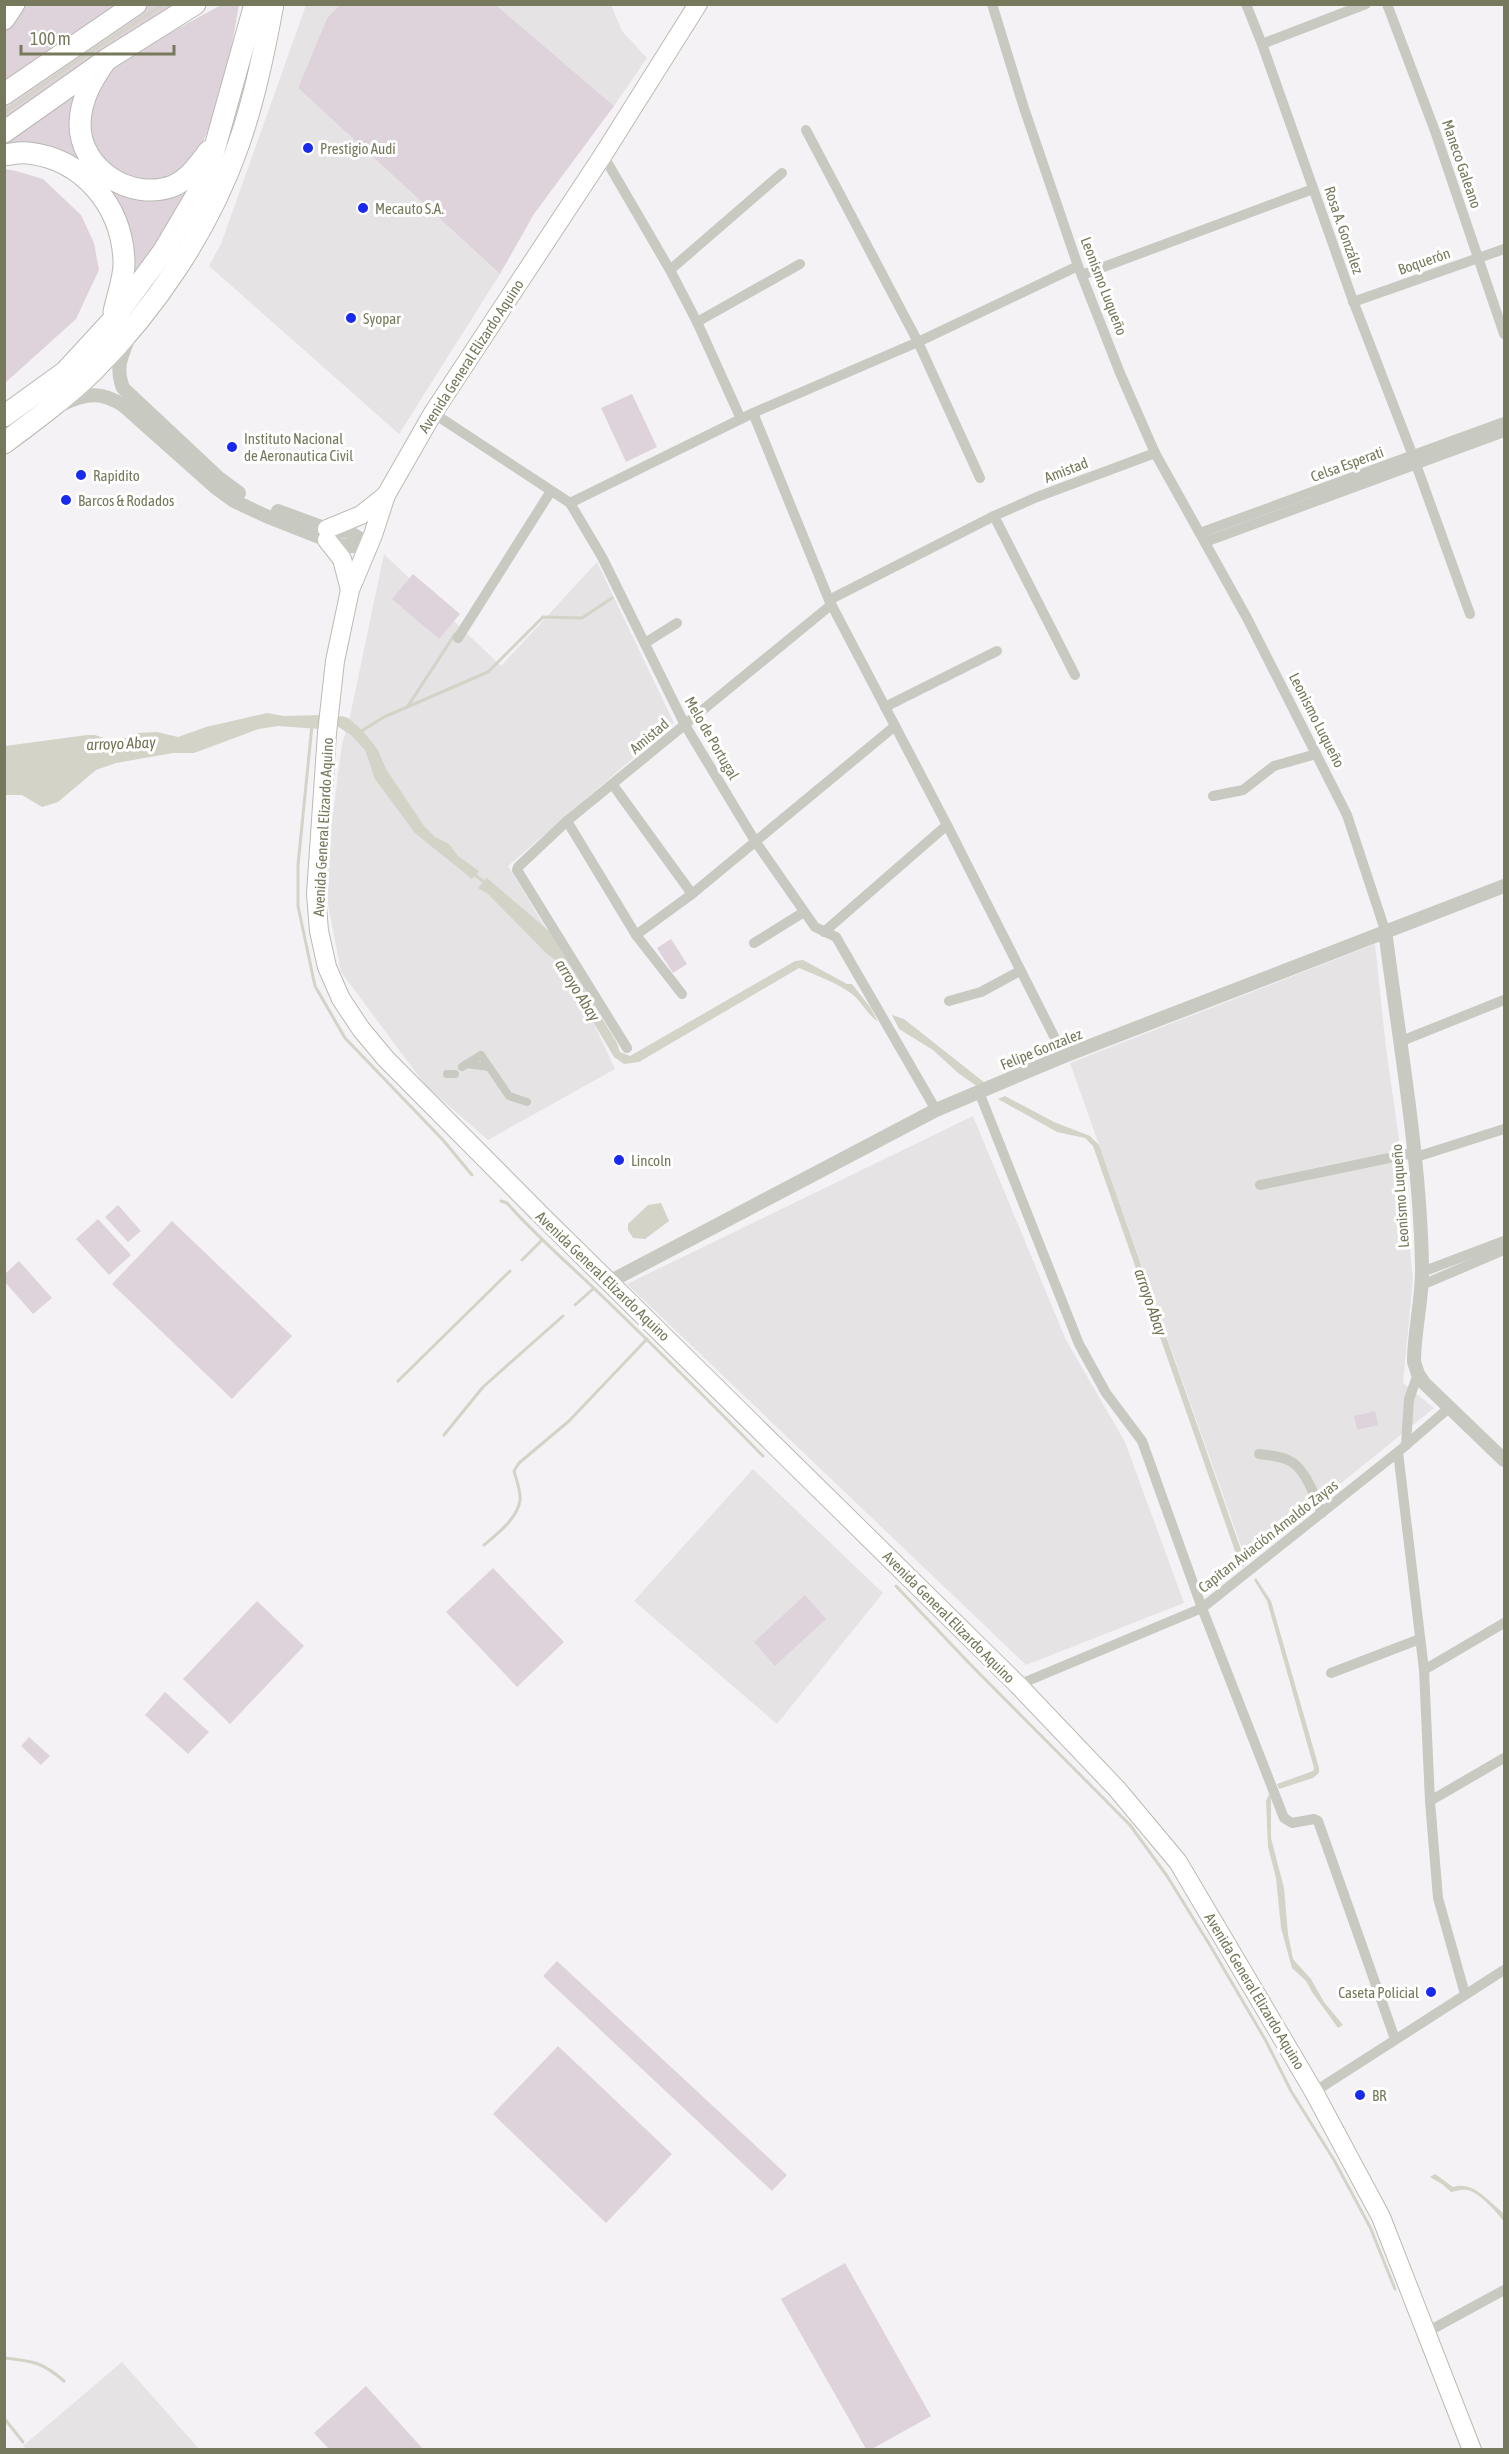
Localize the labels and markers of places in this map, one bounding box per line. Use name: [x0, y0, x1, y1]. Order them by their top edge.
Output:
place label: Prestigio Audi: [320, 140, 396, 157]
marker: Prestigio Audi: [301, 141, 315, 155]
place label: Mecauto S.A.: [375, 200, 444, 217]
marker: Mecauto S.A.: [356, 201, 370, 215]
place label: Syopar: [363, 310, 401, 327]
marker: Syopar: [344, 311, 358, 325]
place label: Instituto Nacional de Aeronautica Civil: [244, 430, 353, 464]
marker: Instituto Nacional de Aeronautica Civil: [225, 440, 239, 454]
place label: Rapidito: [93, 467, 140, 484]
marker: Rapidito: [74, 468, 88, 482]
place label: Barcos & Rodados: [78, 492, 174, 509]
marker: Barcos & Rodados: [59, 493, 73, 507]
place label: Lincoln: [631, 1152, 671, 1169]
marker: Lincoln: [612, 1153, 626, 1167]
place label: Caseta Policial: [1338, 1984, 1419, 2001]
marker: Caseta Policial: [1424, 1985, 1438, 1999]
place label: BR: [1372, 2087, 1387, 2104]
marker: BR: [1353, 2088, 1367, 2102]

